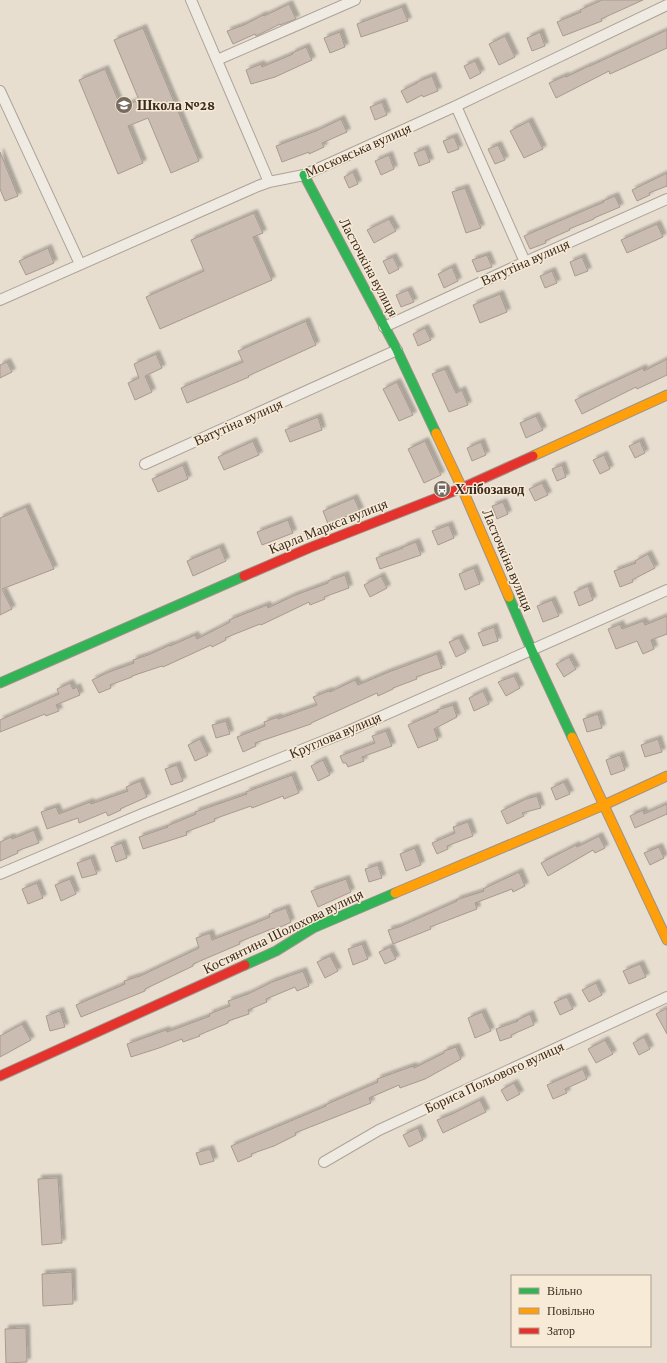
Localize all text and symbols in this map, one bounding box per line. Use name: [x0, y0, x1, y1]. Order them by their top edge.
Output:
school or university icon: Школа №28: [114, 95, 134, 115]
place label: Школа №28: [137, 97, 215, 113]
street label: Московська вулиця: [303, 119, 414, 181]
street label: Ласточкіна вулиця: [336, 215, 402, 320]
street label: Ватутіна вулиця: [478, 235, 572, 289]
street label: Ватутіна вулиця: [191, 395, 285, 449]
bus stop icon: Хлібозавод: [432, 479, 452, 499]
place label: Хлібозавод: [455, 481, 524, 497]
street label: Карла Маркса вулиця: [266, 495, 390, 557]
street label: Ласточкіна вулиця: [479, 506, 537, 614]
street label: Круглова вулиця: [287, 708, 384, 762]
street label: Костянтина Шолохова вулиця: [200, 885, 366, 977]
street label: Бориса Польового вулиця: [422, 1037, 567, 1116]
legend: [511, 1275, 651, 1347]
text: Вільно: [547, 1284, 582, 1298]
text: Повільно: [547, 1304, 595, 1318]
text: Затор: [547, 1324, 575, 1338]

